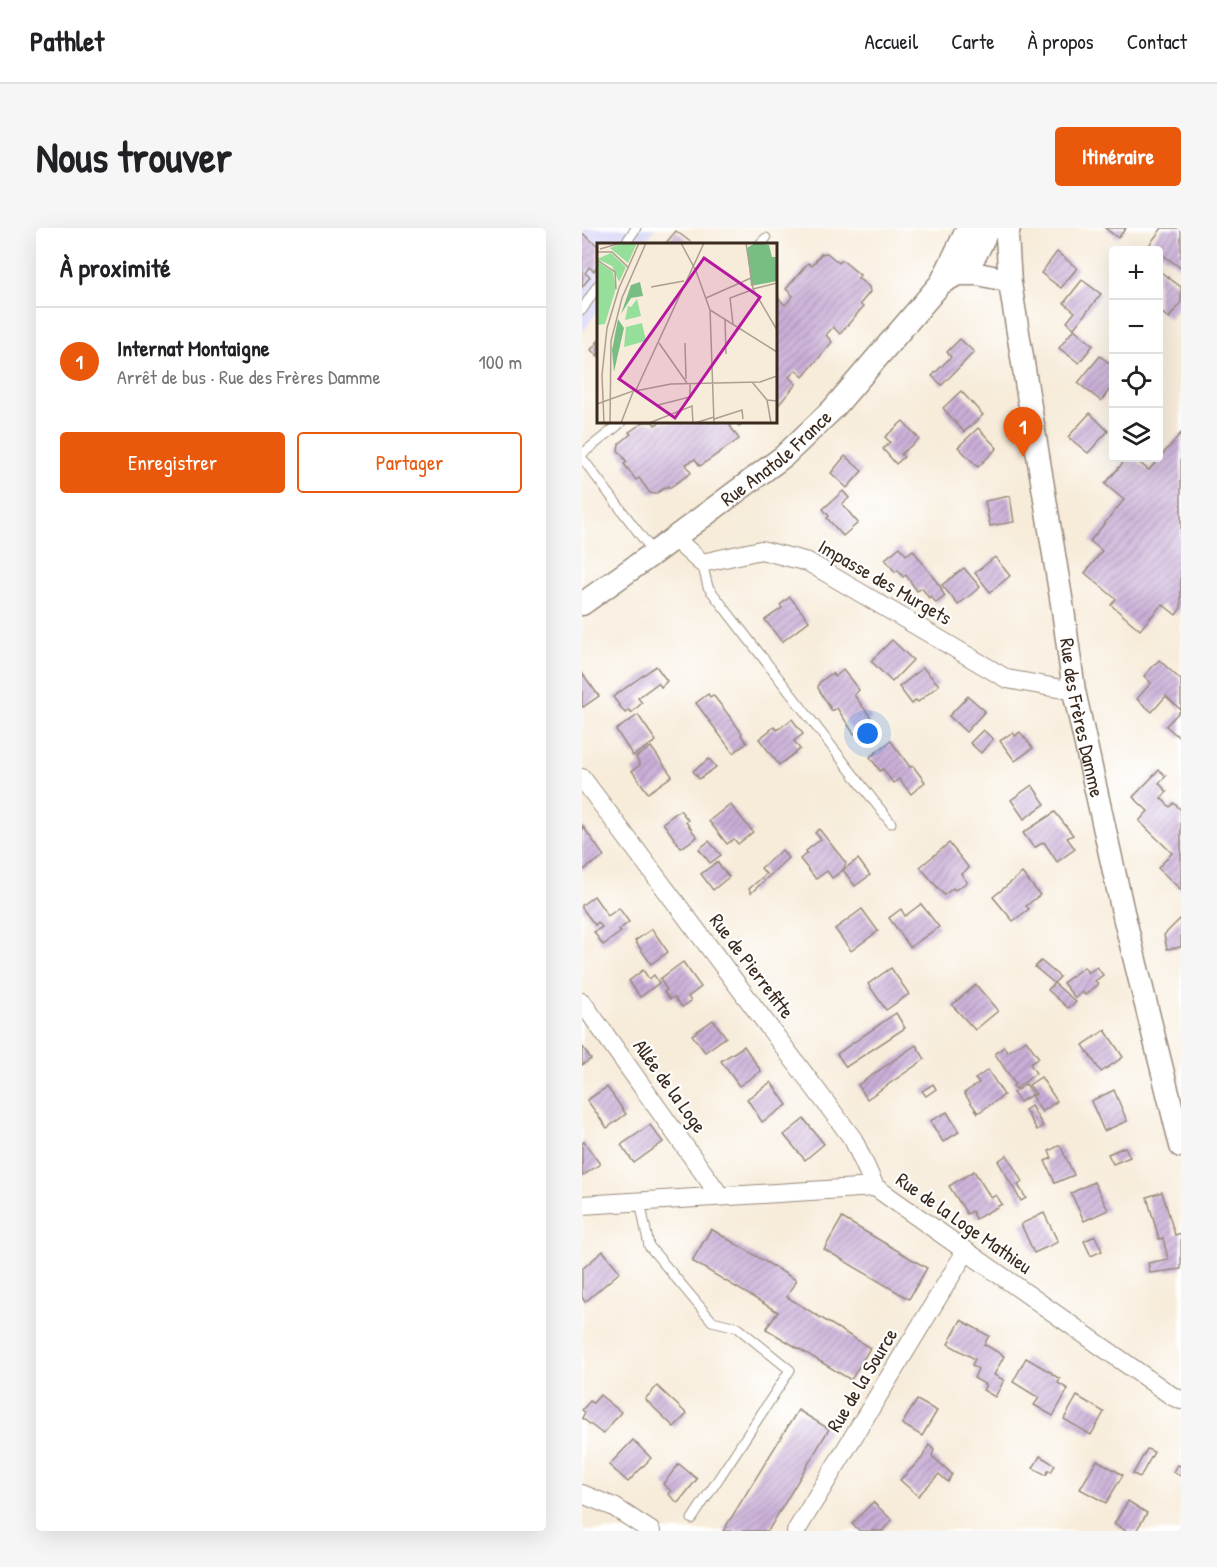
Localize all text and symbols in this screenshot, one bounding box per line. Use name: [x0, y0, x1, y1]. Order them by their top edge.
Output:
text: Pathlet: [30, 22, 104, 60]
text: Accueil: [865, 27, 918, 56]
text: Carte: [951, 27, 995, 56]
text: À propos: [1028, 27, 1094, 56]
text: Contact: [1127, 27, 1187, 56]
button: Itinéraire: [1055, 127, 1181, 186]
text: Nous trouver: [36, 128, 232, 185]
inset map: [597, 243, 777, 423]
map controls: [1109, 246, 1163, 462]
button: +: [1109, 246, 1163, 300]
text: À proximité: [60, 250, 171, 285]
button: −: [1109, 300, 1163, 354]
text: Internat Montaigne: [117, 333, 270, 363]
text: 1: [76, 348, 83, 375]
text: 100 m: [479, 348, 522, 375]
button: locate: [1109, 354, 1163, 408]
text: Arrêt de bus · Rue des Frères Damme: [117, 363, 380, 390]
street label: Rue Anatole France: [715, 404, 837, 512]
pin: 1: [1004, 408, 1042, 457]
button: layers: [1109, 408, 1163, 462]
button: Enregistrer: [60, 432, 285, 493]
button: Partager: [297, 432, 522, 493]
street label: Impasse des Murgets: [814, 532, 957, 631]
street label: Rue des Frères Damme: [1054, 637, 1111, 800]
your location: [853, 719, 882, 748]
street label: Rue de Pierrefitte: [704, 908, 801, 1024]
street label: Allée de la Loge: [627, 1034, 713, 1138]
street label: Rue de la Loge Mathieu: [891, 1166, 1038, 1280]
street label: Rue de la Source: [820, 1323, 903, 1437]

